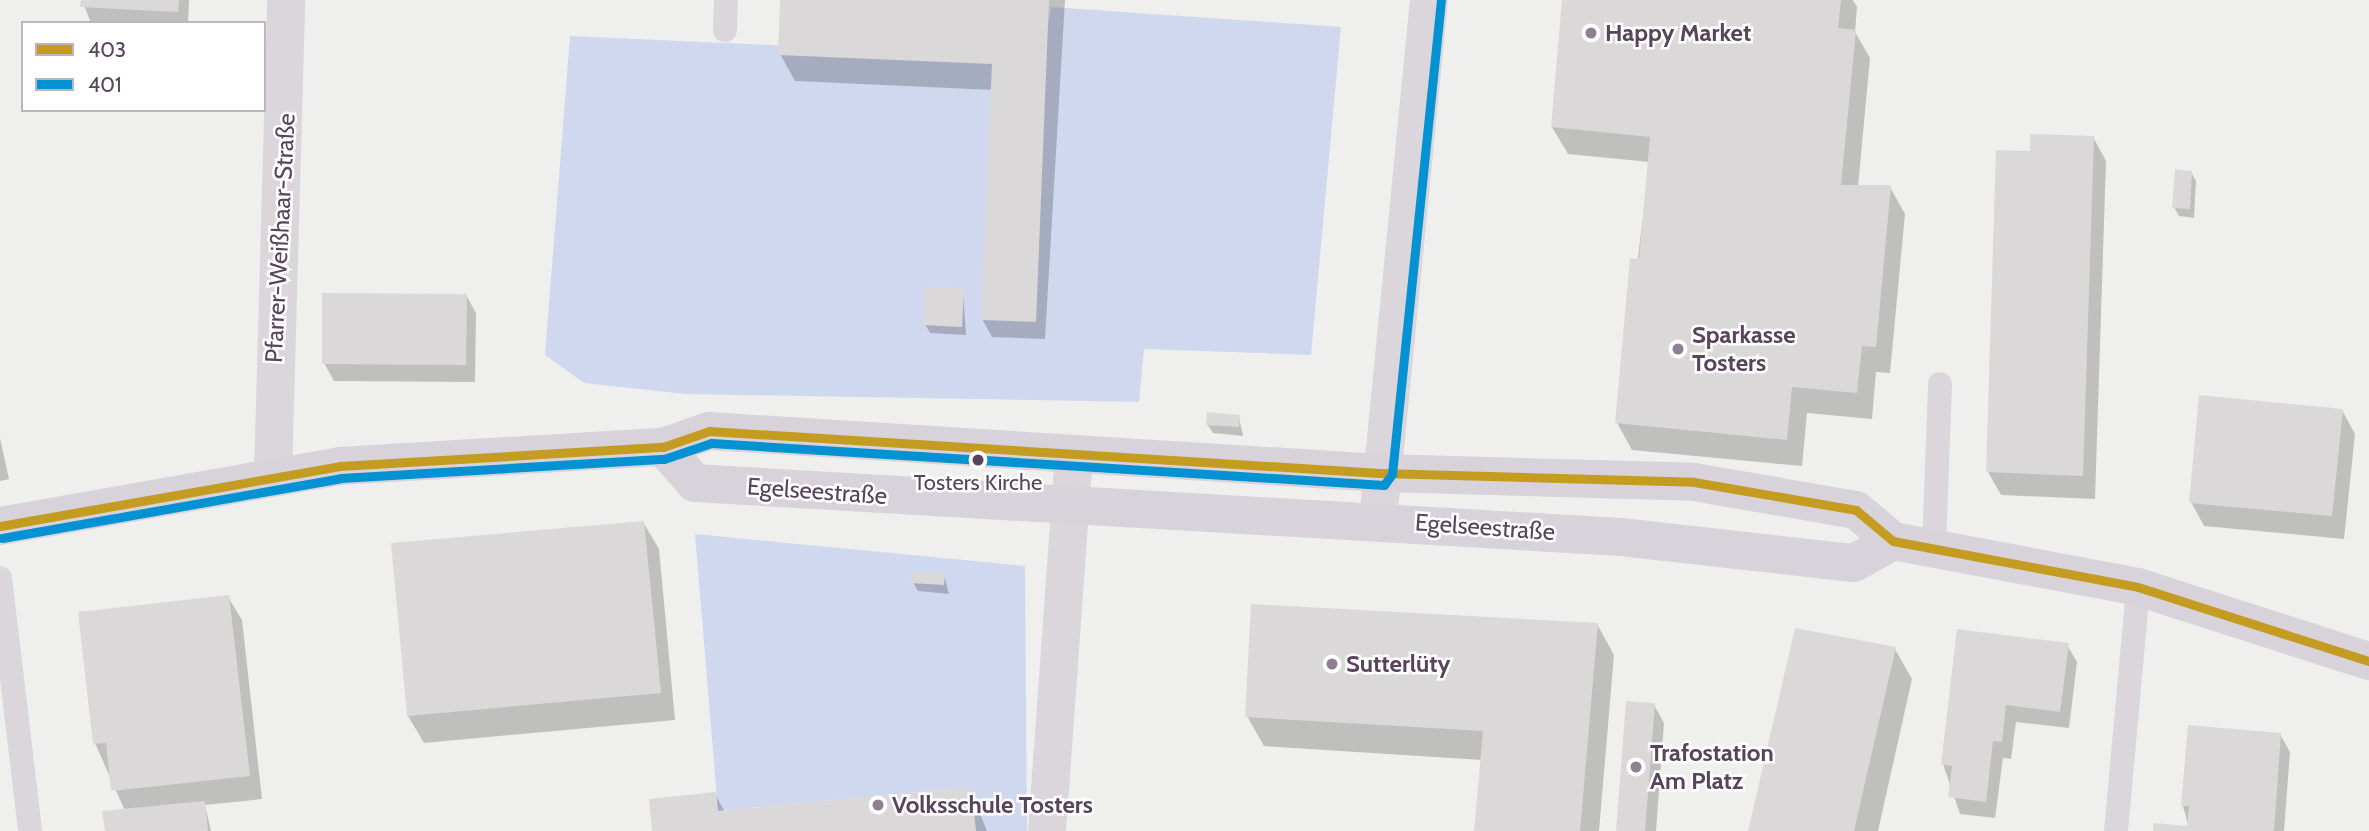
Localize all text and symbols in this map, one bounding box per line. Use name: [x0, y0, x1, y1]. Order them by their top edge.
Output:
place label: Happy Market: [1605, 19, 1751, 47]
legend: [21, 21, 266, 112]
marker: Happy Market: [1583, 25, 1599, 41]
text: 403: [88, 37, 126, 62]
text: 401: [88, 72, 122, 97]
street label: Pfarrer-Weißhaar-Straße: [259, 112, 301, 364]
place label: Sparkasse Tosters: [1692, 321, 1796, 377]
marker: Sparkasse Tosters: [1670, 341, 1686, 357]
marker: Tosters Kirche: [971, 453, 985, 467]
place label: Tosters Kirche: [914, 470, 1042, 496]
street label: Egelseestraße: [746, 472, 888, 510]
street label: Egelseestraße: [1414, 508, 1556, 546]
place label: Sutterlüty: [1346, 650, 1450, 678]
marker: Sutterlüty: [1324, 656, 1340, 672]
place label: Trafostation Am Platz: [1650, 739, 1774, 795]
marker: Trafostation Am Platz: [1628, 759, 1644, 775]
place label: Volksschule Tosters: [892, 791, 1093, 819]
marker: Volksschule Tosters: [870, 797, 886, 813]

